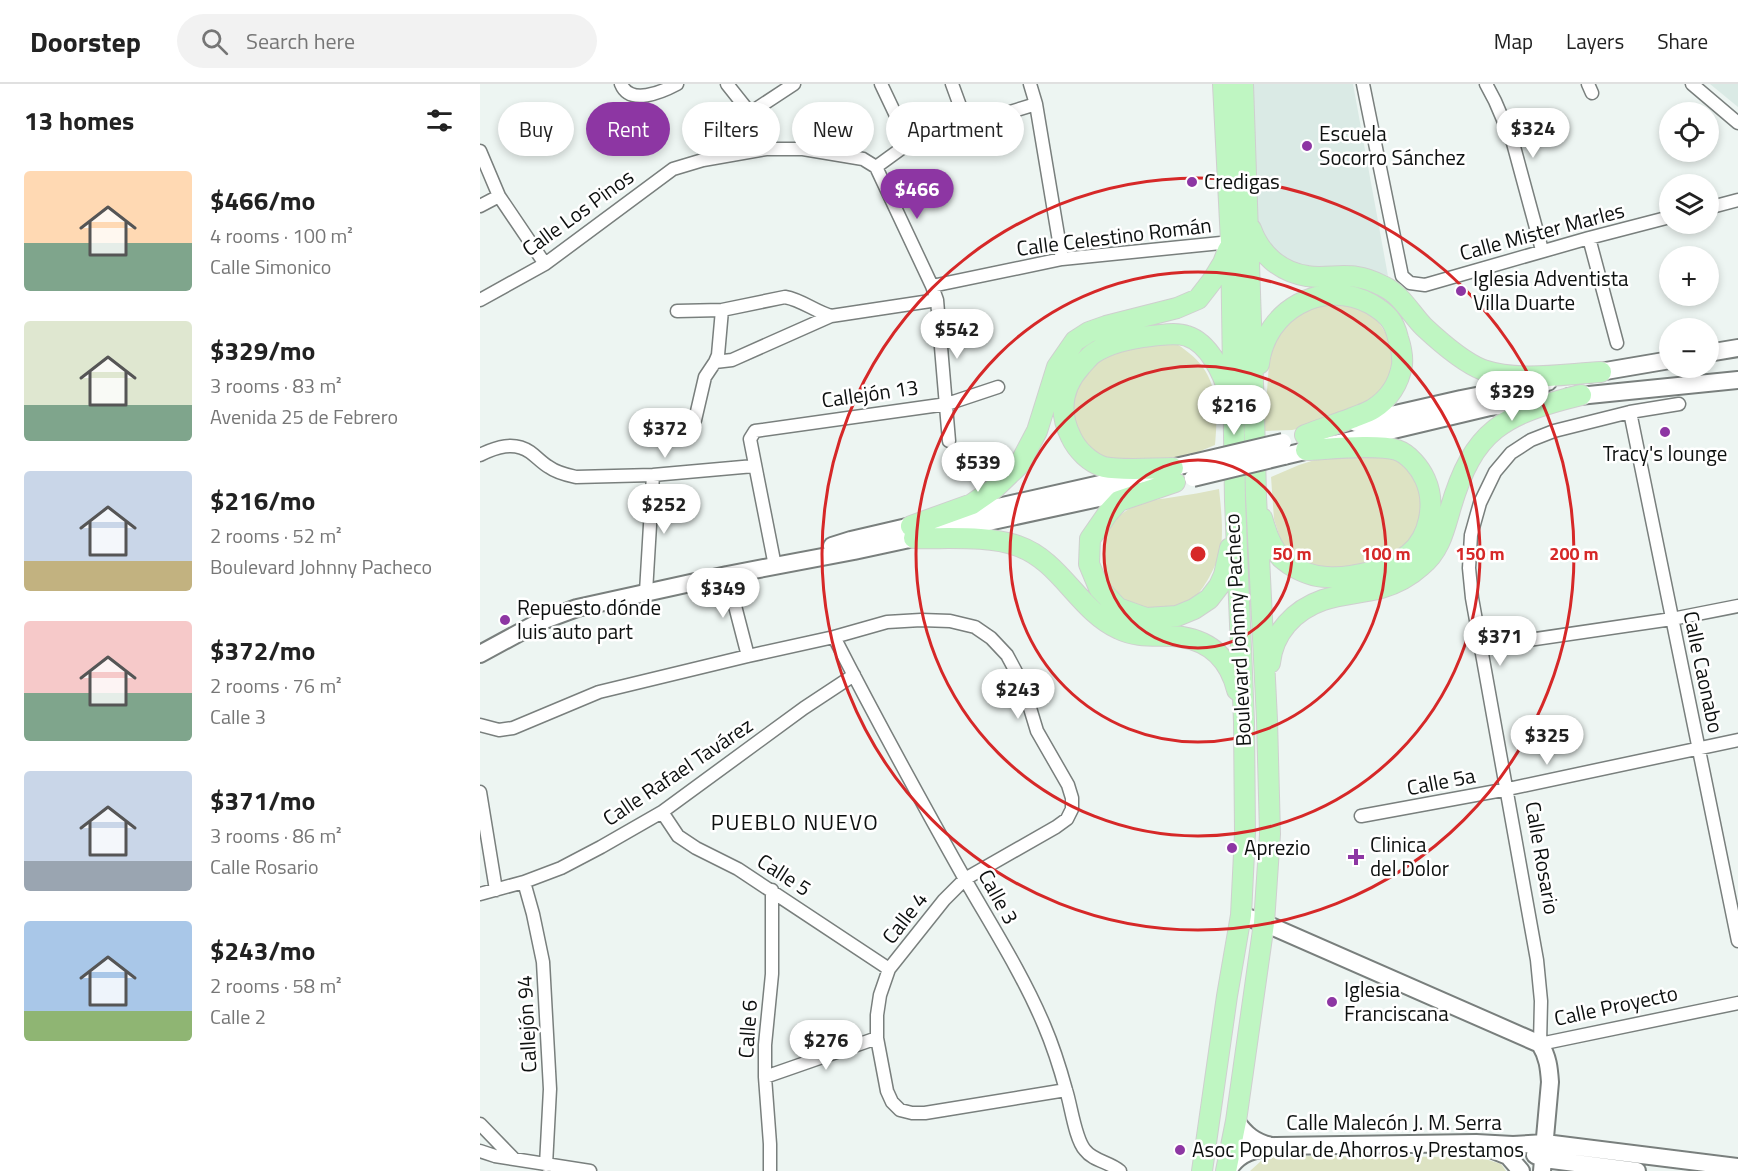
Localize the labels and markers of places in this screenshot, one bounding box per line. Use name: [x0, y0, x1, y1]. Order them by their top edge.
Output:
pin: $324: [1497, 108, 1569, 159]
place label: Escuela Socorro Sánchez: [1319, 117, 1465, 173]
marker: Escuela Socorro Sánchez: [1300, 139, 1314, 153]
place label: Credigas: [1204, 165, 1280, 197]
pin: $466: [881, 169, 953, 220]
marker: Credigas: [1185, 175, 1199, 189]
place label: Iglesia Adventista Villa Duarte: [1473, 262, 1629, 318]
marker: Iglesia Adventista Villa Duarte: [1454, 284, 1468, 298]
pin: $542: [921, 309, 993, 360]
pin: $329: [1476, 371, 1548, 422]
pin: $216: [1198, 385, 1270, 436]
pin: $372: [629, 408, 701, 459]
marker: Tracy's lounge: [1658, 425, 1672, 439]
place label: Tracy's lounge: [1603, 437, 1727, 469]
pin: $539: [942, 442, 1014, 493]
pin: $252: [628, 484, 700, 535]
centre of rings: [1188, 544, 1208, 564]
pin: $349: [687, 568, 759, 619]
place label: Repuesto dónde luis auto part: [517, 591, 661, 647]
marker: Repuesto dónde luis auto part: [498, 613, 512, 627]
pin: $371: [1464, 616, 1536, 667]
pin: $243: [982, 669, 1054, 720]
pin: $325: [1511, 715, 1583, 766]
place label: Clinica del Dolor: [1370, 828, 1449, 884]
place label: Aprezio: [1244, 831, 1311, 863]
marker: Aprezio: [1225, 841, 1239, 855]
marker: Clinica del Dolor: [1347, 848, 1365, 866]
place label: Iglesia Franciscana: [1344, 973, 1449, 1029]
marker: Iglesia Franciscana: [1325, 995, 1339, 1009]
pin: $276: [790, 1020, 862, 1071]
place label: Asoc Popular de Ahorros y Prestamos: [1192, 1133, 1524, 1165]
marker: Asoc Popular de Ahorros y Prestamos: [1173, 1143, 1187, 1157]

